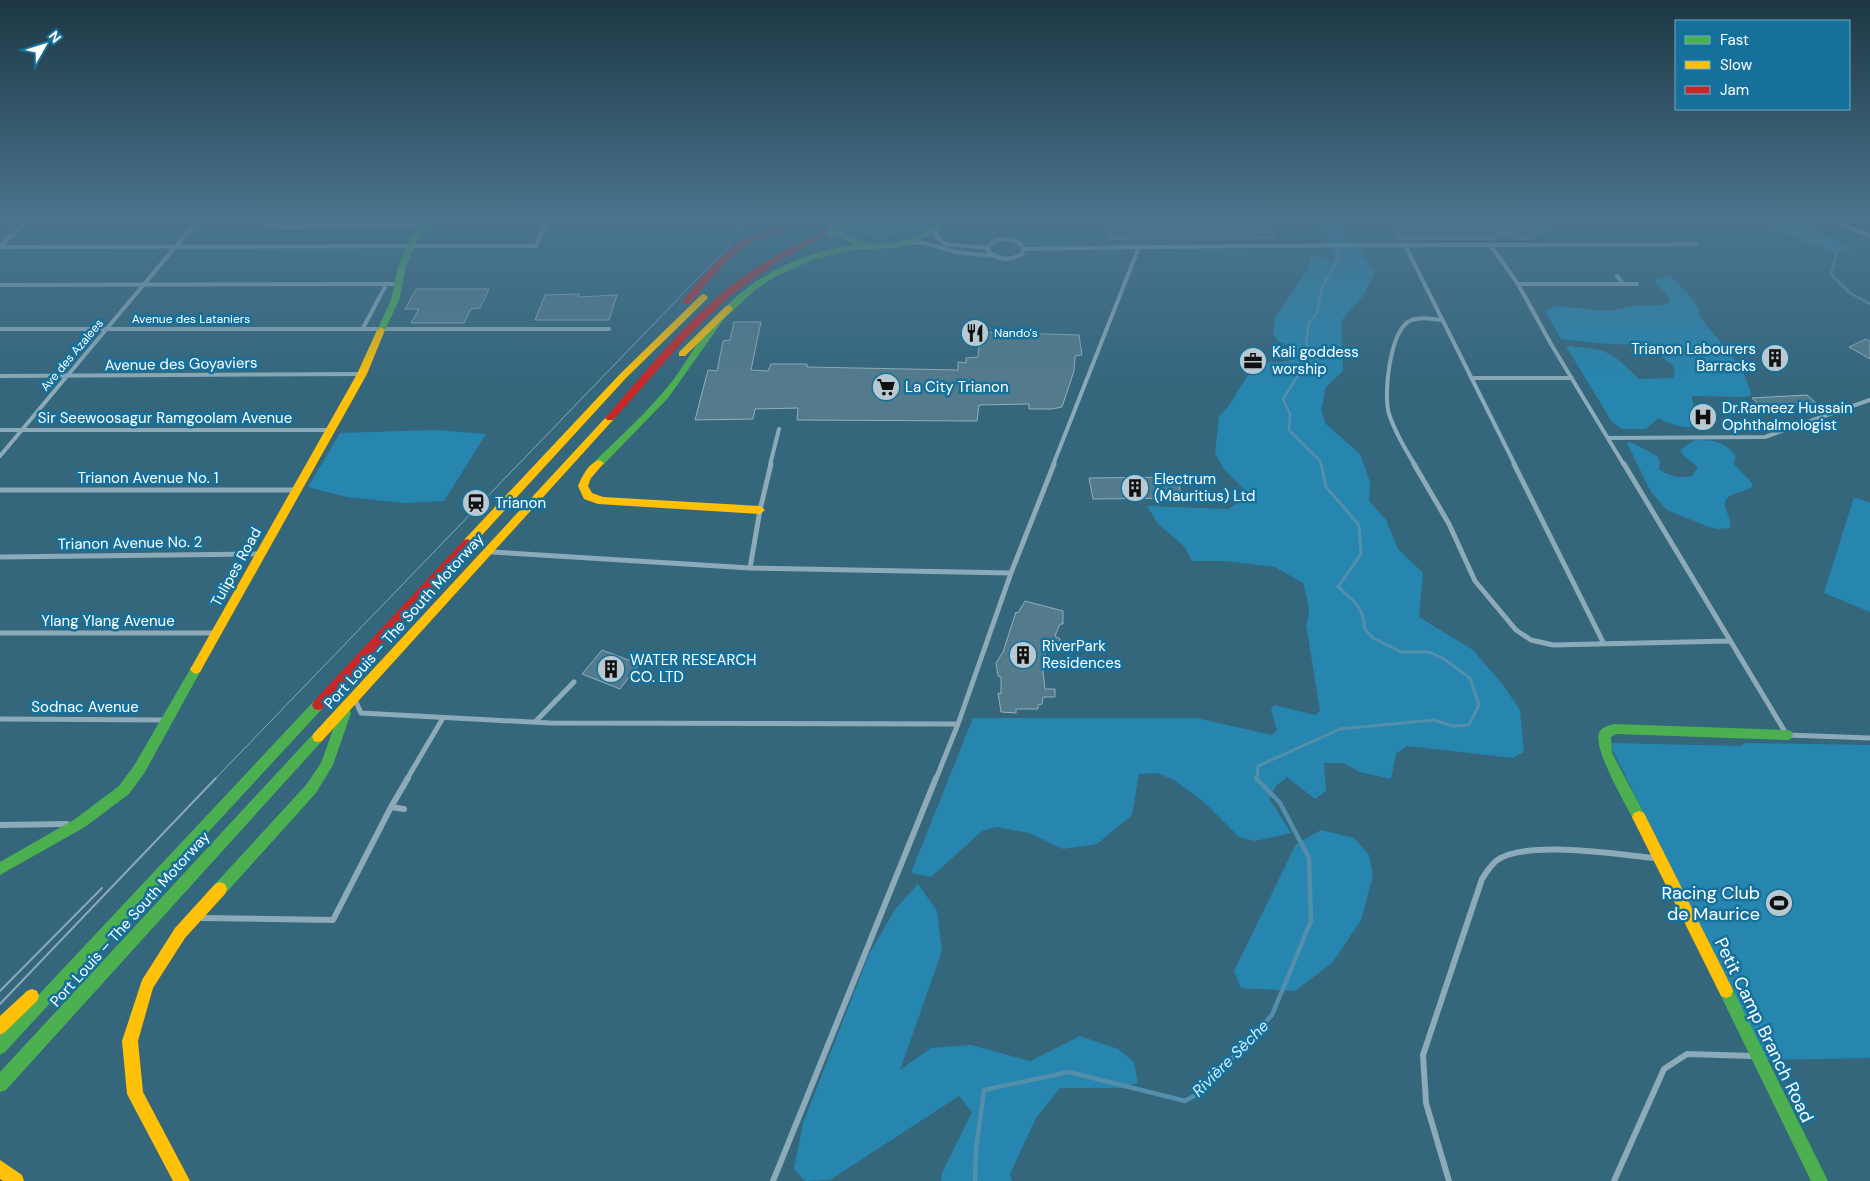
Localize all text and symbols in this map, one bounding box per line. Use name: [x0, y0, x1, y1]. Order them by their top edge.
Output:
north arrow: [20, 20, 70, 70]
legend: [1675, 20, 1850, 110]
text: N: [45, 27, 65, 46]
text: Fast: [1720, 30, 1749, 50]
text: Slow: [1720, 55, 1753, 75]
text: Jam: [1720, 80, 1749, 100]
street label: Avenue des Lataniers: [132, 311, 250, 327]
street label: Ave des Azalees: [37, 316, 107, 394]
restaurant icon: Nando's: [960, 318, 990, 348]
place label: Nando's: [994, 325, 1038, 341]
place label: Trianon Labourers Barracks: [1631, 339, 1756, 376]
place label: Kali goddess worship: [1272, 342, 1359, 379]
building icon: Trianon Labourers Barracks: [1760, 343, 1790, 373]
office icon: Kali goddess worship: [1238, 346, 1268, 376]
street label: Avenue des Goyaviers: [104, 353, 258, 375]
supermarket icon: La City Trianon: [871, 372, 901, 402]
place label: La City Trianon: [905, 377, 1009, 397]
place label: Dr.Rameez Hussain Ophthalmologist: [1722, 398, 1853, 435]
hospital icon: Dr.Rameez Hussain Ophthalmologist: [1688, 402, 1718, 432]
street label: Sir Seewoosagur Ramgoolam Avenue: [38, 408, 292, 428]
street label: Trianon Avenue No. 1: [78, 468, 218, 488]
place label: Electrum (Mauritius) Ltd: [1154, 469, 1256, 506]
building icon: Electrum (Mauritius) Ltd: [1120, 473, 1150, 503]
station icon: Trianon: [461, 488, 491, 518]
place label: Trianon: [495, 493, 546, 513]
street label: Tulipes Road: [206, 524, 266, 610]
street label: Port Louis – The South Motorway: [320, 528, 489, 713]
street label: Trianon Avenue No. 2: [57, 532, 203, 554]
street label: Ylang Ylang Avenue: [41, 611, 175, 631]
place label: RiverPark Residences: [1042, 636, 1121, 673]
building icon: RiverPark Residences: [1008, 640, 1038, 670]
place label: WATER RESEARCH CO. LTD: [630, 650, 756, 687]
building icon: WATER RESEARCH CO. LTD: [596, 654, 626, 684]
street label: Sodnac Avenue: [31, 697, 139, 717]
street label: Port Louis – The South Motorway: [46, 826, 215, 1011]
place label: Racing Club de Maurice: [1661, 881, 1760, 926]
sports icon: Racing Club de Maurice: [1764, 888, 1794, 918]
street label: Petit Camp Branch Road: [1709, 934, 1819, 1126]
water label: Rivière Sèche: [1187, 1015, 1273, 1101]

